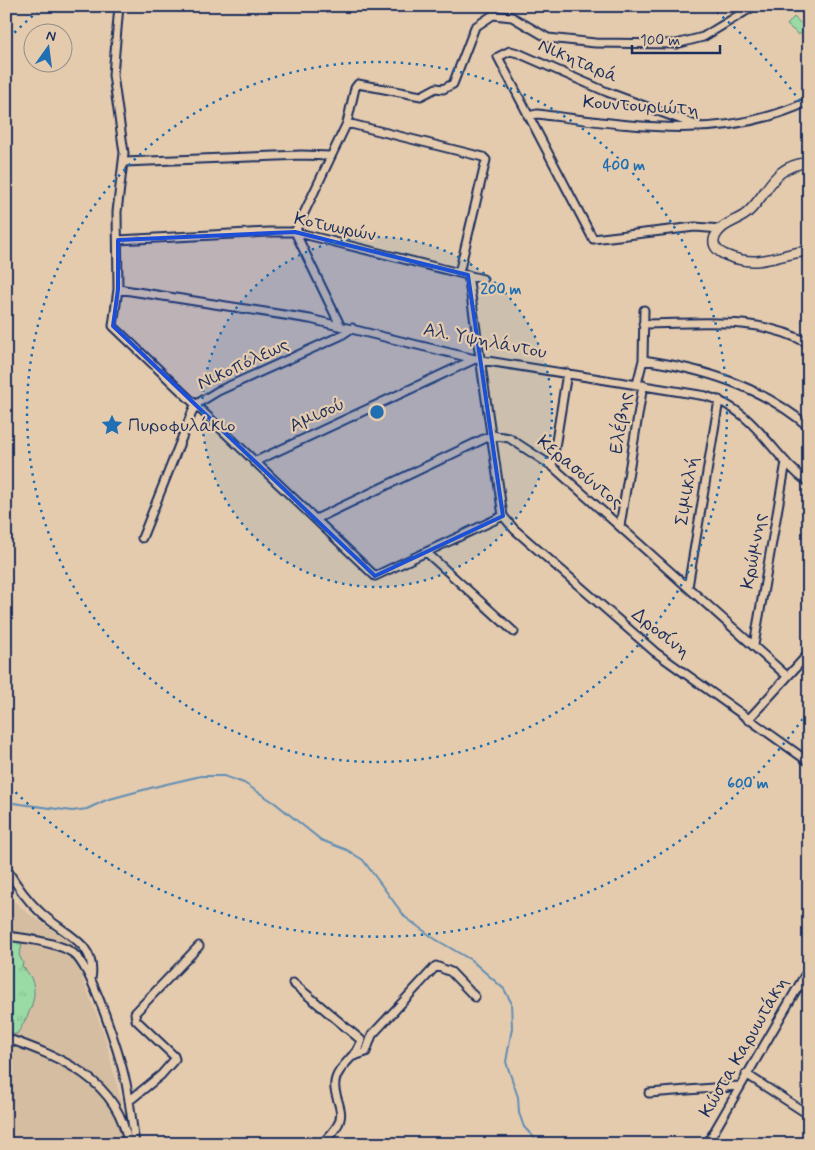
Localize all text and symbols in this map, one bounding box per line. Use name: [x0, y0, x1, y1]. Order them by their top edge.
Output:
north arrow: [22, 22, 72, 72]
scale bar: [632, 22, 720, 54]
text: N: [44, 26, 58, 46]
text: 100 m: [640, 31, 680, 51]
street label: Νικηταρά: [534, 33, 622, 89]
street label: Κουντουριώτη: [582, 89, 700, 123]
text: 400 m: [603, 156, 645, 176]
street label: Κοτυωρών: [292, 206, 378, 248]
text: 200 m: [481, 280, 522, 300]
street label: Αλ. Υψηλάντου: [421, 317, 549, 365]
street label: Νικοπόλεως: [193, 332, 293, 396]
street label: Ελέβης: [604, 390, 638, 456]
street label: Αμισού: [285, 391, 349, 439]
centre of rings: [368, 403, 386, 421]
place icon: Πυροφυλάκιο: [99, 412, 125, 438]
place label: Πυροφυλάκιο: [128, 413, 236, 438]
street label: Κερασούντος: [532, 429, 628, 515]
street label: Σιμικλή: [669, 455, 705, 527]
street label: Κρώμνης: [735, 511, 773, 591]
street label: Δροσίνη: [626, 602, 696, 664]
text: 600 m: [727, 774, 769, 794]
street label: Κώστα Καρυωτάκη: [693, 972, 795, 1122]

